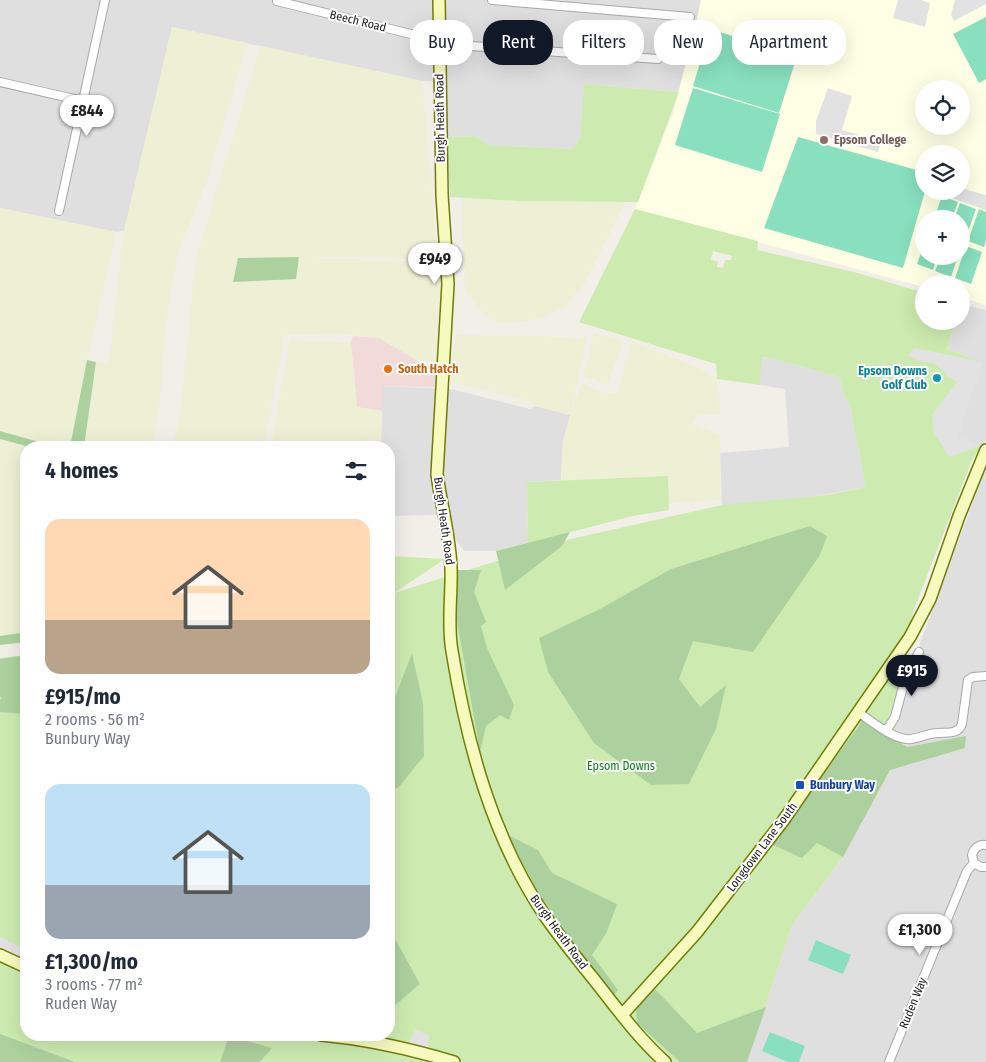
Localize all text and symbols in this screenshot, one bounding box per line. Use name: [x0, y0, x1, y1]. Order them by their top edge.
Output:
street label: Beech Road: [328, 7, 388, 35]
chip: Buy: [410, 20, 473, 65]
chip: Rent: [483, 20, 553, 65]
chip: Filters: [563, 20, 644, 65]
chip: New: [654, 20, 722, 65]
chip: Apartment: [732, 20, 846, 65]
street label: Burgh Heath Road: [432, 74, 448, 162]
map controls: [915, 80, 970, 330]
button: locate: [915, 80, 970, 135]
pin: £844: [57, 94, 117, 137]
text: £844: [71, 101, 103, 120]
place label: Epsom College: [834, 133, 906, 147]
marker: Epsom College: [818, 134, 830, 146]
button: layers: [915, 145, 970, 200]
button: +: [915, 210, 970, 265]
pin: £949: [405, 242, 465, 285]
text: £949: [419, 249, 451, 268]
button: −: [915, 275, 970, 330]
place label: South Hatch: [398, 362, 459, 376]
marker: South Hatch: [382, 363, 394, 375]
place label: Epsom Downs Golf Club: [858, 364, 928, 392]
marker: Epsom Downs Golf Club: [931, 372, 943, 384]
icon: filters: [342, 457, 370, 485]
text: 4 homes: [45, 458, 118, 484]
street label: Burgh Heath Road: [431, 476, 457, 566]
icon: home: [163, 552, 253, 642]
pin: £915: [882, 654, 942, 697]
text: £915: [897, 661, 927, 680]
text: £915/mo: [45, 684, 121, 710]
text: 2 rooms · 56 m²: [45, 710, 145, 729]
text: Bunbury Way: [45, 729, 130, 748]
park label: Epsom Downs: [587, 759, 655, 773]
place label: Bunbury Way: [810, 778, 875, 792]
marker: Bunbury Way: [794, 779, 806, 791]
street label: Longdown Lane South: [724, 800, 800, 894]
icon: home: [163, 817, 253, 907]
street label: Burgh Heath Road: [527, 892, 591, 972]
pin: £1,300: [879, 914, 961, 956]
text: £1,300: [899, 920, 941, 939]
text: £1,300/mo: [45, 949, 138, 975]
text: 3 rooms · 77 m²: [45, 975, 143, 994]
street label: Ruden Way: [896, 975, 930, 1031]
text: Ruden Way: [45, 994, 117, 1013]

